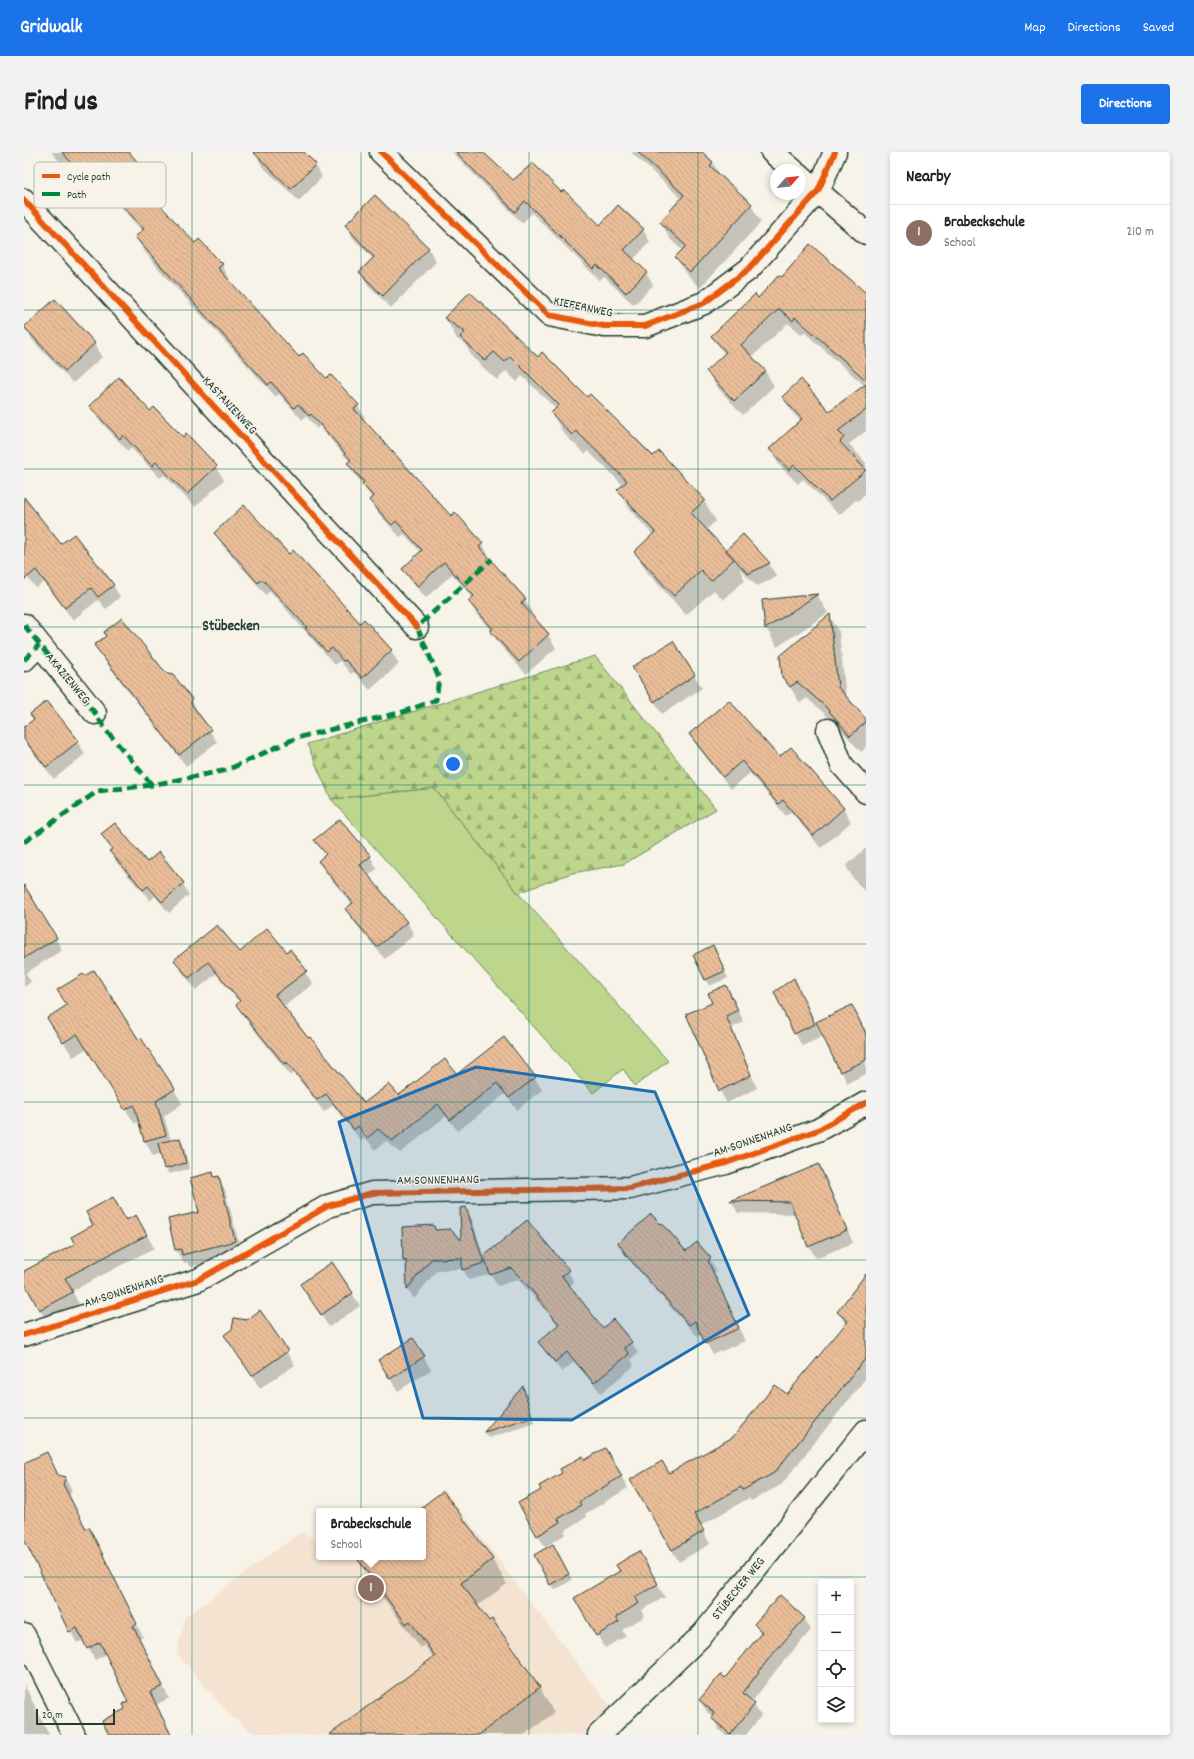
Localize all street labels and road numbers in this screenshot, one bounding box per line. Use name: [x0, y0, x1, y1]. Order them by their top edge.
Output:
street label: KIEFERNWEG: [552, 292, 614, 324]
street label: KASTANIENWEG: [197, 373, 261, 439]
street label: AKAZIENWEG: [40, 649, 94, 709]
street label: AM SONNENHANG: [711, 1119, 795, 1163]
street label: AM SONNENHANG: [396, 1171, 480, 1191]
street label: AM SONNENHANG: [82, 1270, 166, 1314]
street label: STÜBECKER WEG: [708, 1553, 770, 1625]

